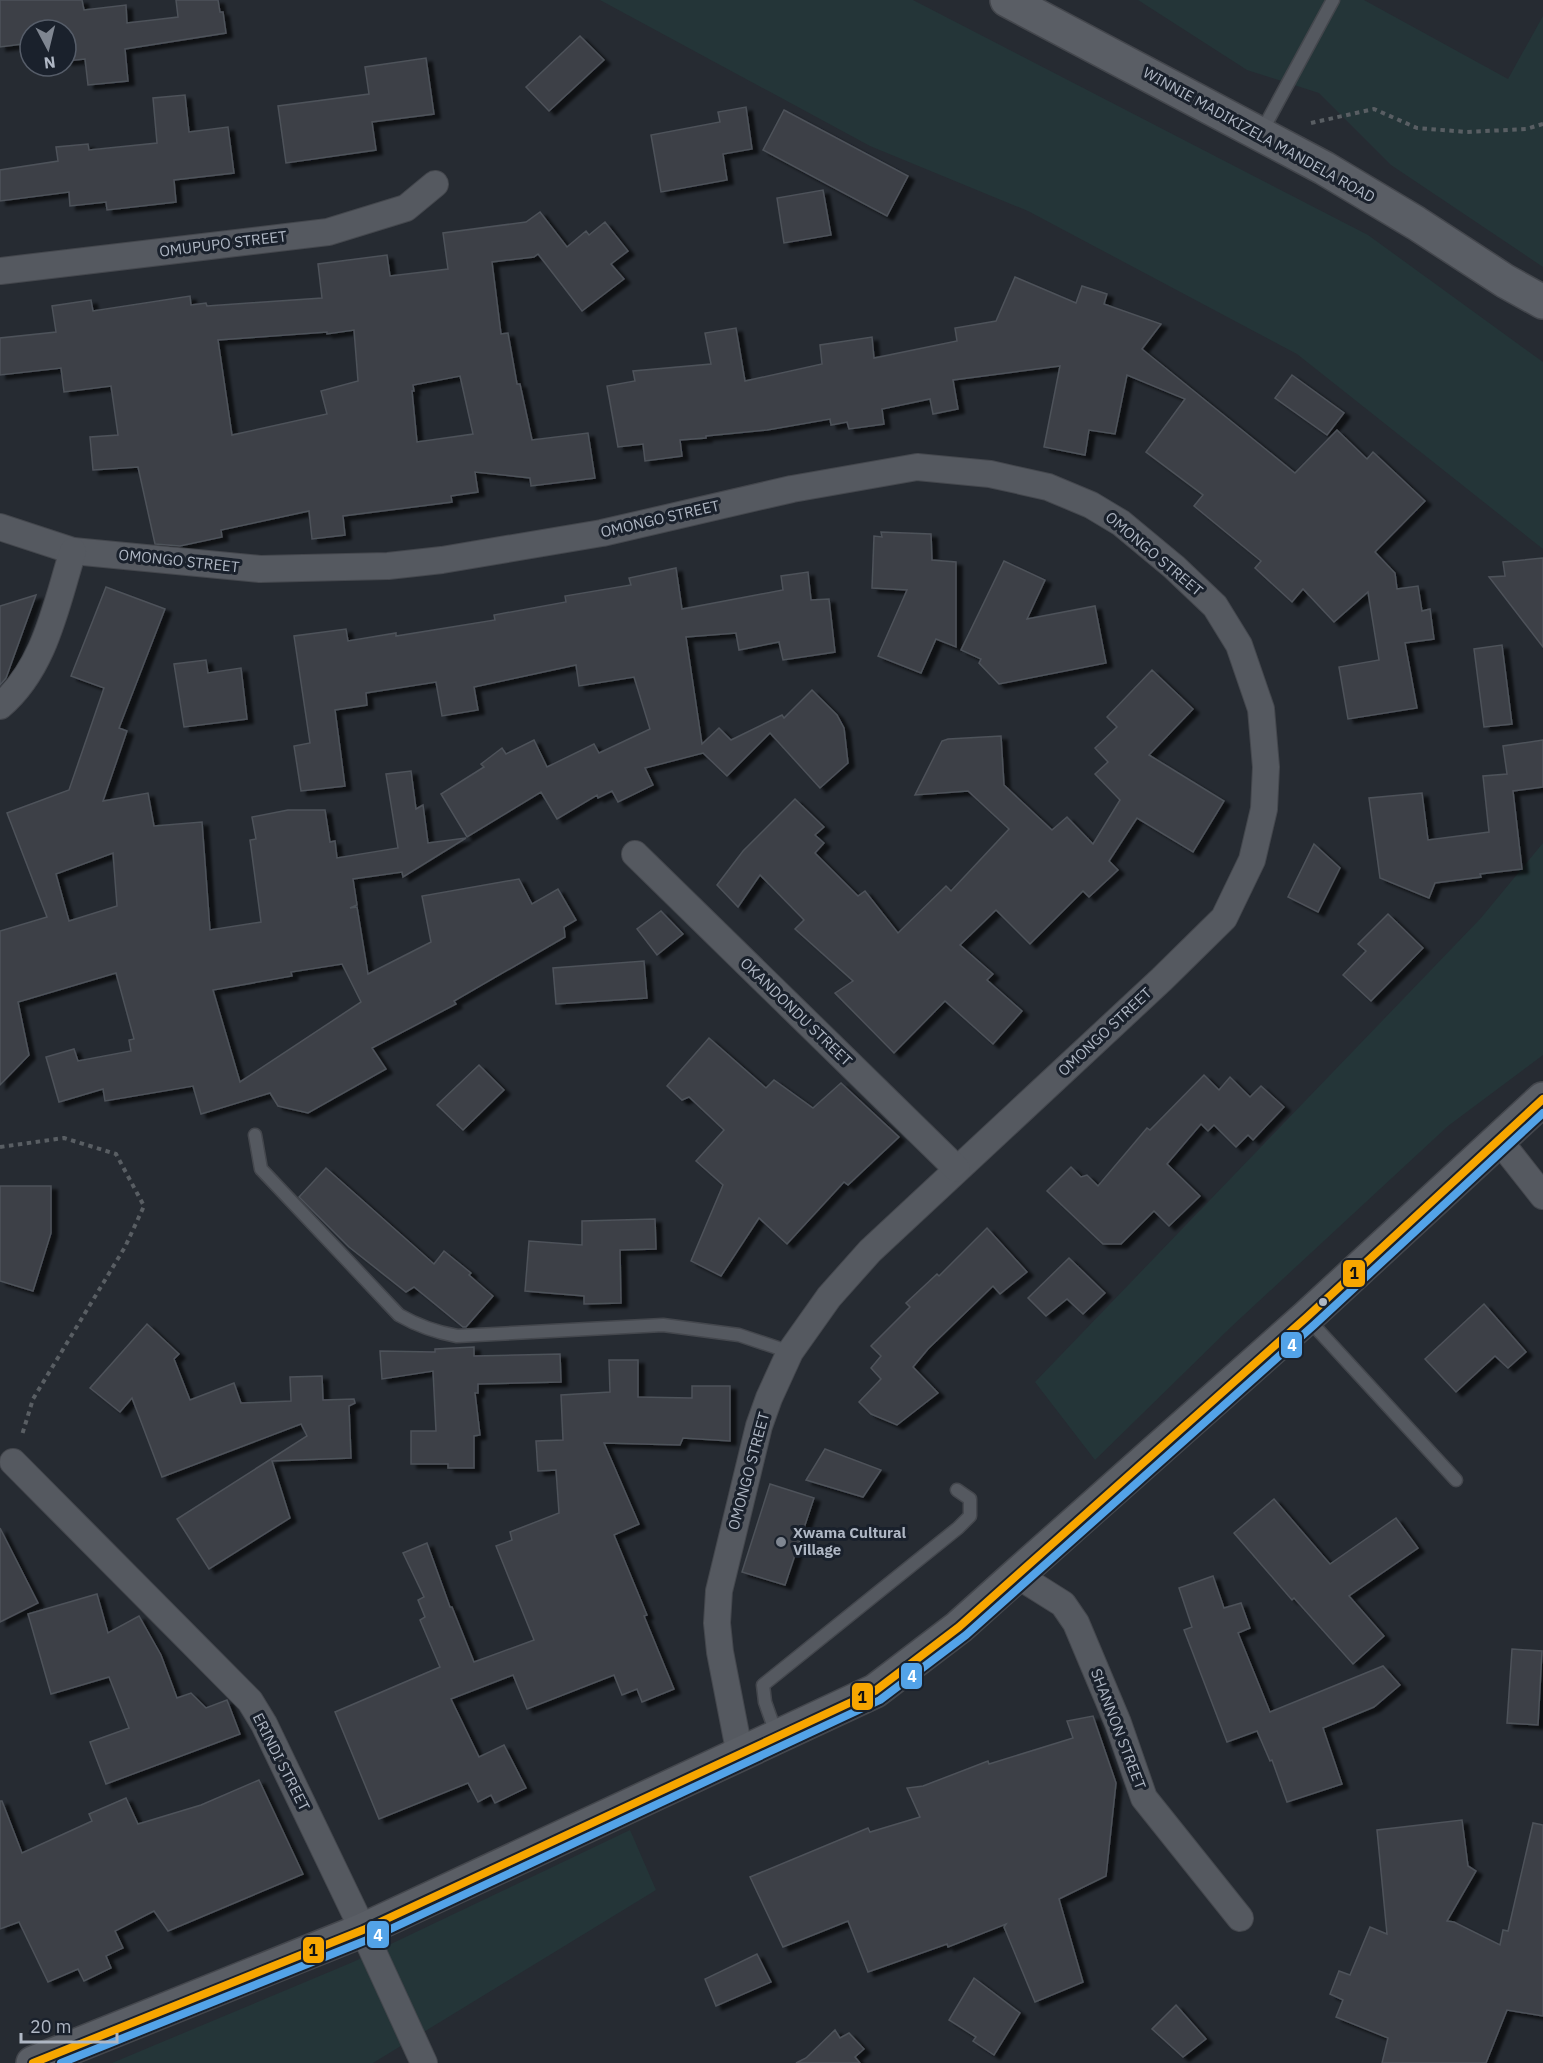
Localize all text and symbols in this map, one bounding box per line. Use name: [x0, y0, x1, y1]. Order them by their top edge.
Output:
north arrow: [18, 18, 78, 78]
text: N: [43, 52, 57, 74]
street label: WINNIE MADIKIZELA MANDELA ROAD: [1140, 63, 1379, 206]
street label: OMUPUPO STREET: [158, 226, 288, 261]
street label: OMONGO STREET: [599, 496, 722, 541]
street label: OMONGO STREET: [1102, 507, 1207, 600]
street label: OMONGO STREET: [118, 545, 241, 576]
street label: OKANDONDU STREET: [736, 953, 857, 1070]
street label: OMONGO STREET: [1054, 983, 1156, 1080]
line badge: 1: [1342, 1259, 1366, 1288]
text: 1: [1349, 1263, 1359, 1283]
unlabelled marker: [1317, 1296, 1329, 1308]
line badge: 4: [1280, 1331, 1303, 1359]
text: 4: [1287, 1335, 1297, 1355]
street label: OMONGO STREET: [724, 1409, 774, 1532]
place label: Xwama Cultural Village: [793, 1523, 906, 1559]
marker: Xwama Cultural Village: [774, 1535, 788, 1549]
line badge: 4: [900, 1662, 923, 1690]
text: 4: [907, 1666, 917, 1686]
street label: SHANNON STREET: [1087, 1666, 1150, 1792]
line badge: 1: [851, 1682, 874, 1711]
text: 1: [857, 1687, 867, 1707]
street label: ERINDI STREET: [249, 1710, 314, 1814]
line badge: 4: [366, 1920, 390, 1949]
text: 4: [373, 1925, 383, 1945]
line badge: 1: [302, 1936, 325, 1964]
text: 1: [308, 1940, 318, 1960]
scale bar: [21, 2006, 117, 2044]
text: 20 m: [30, 2015, 72, 2038]

